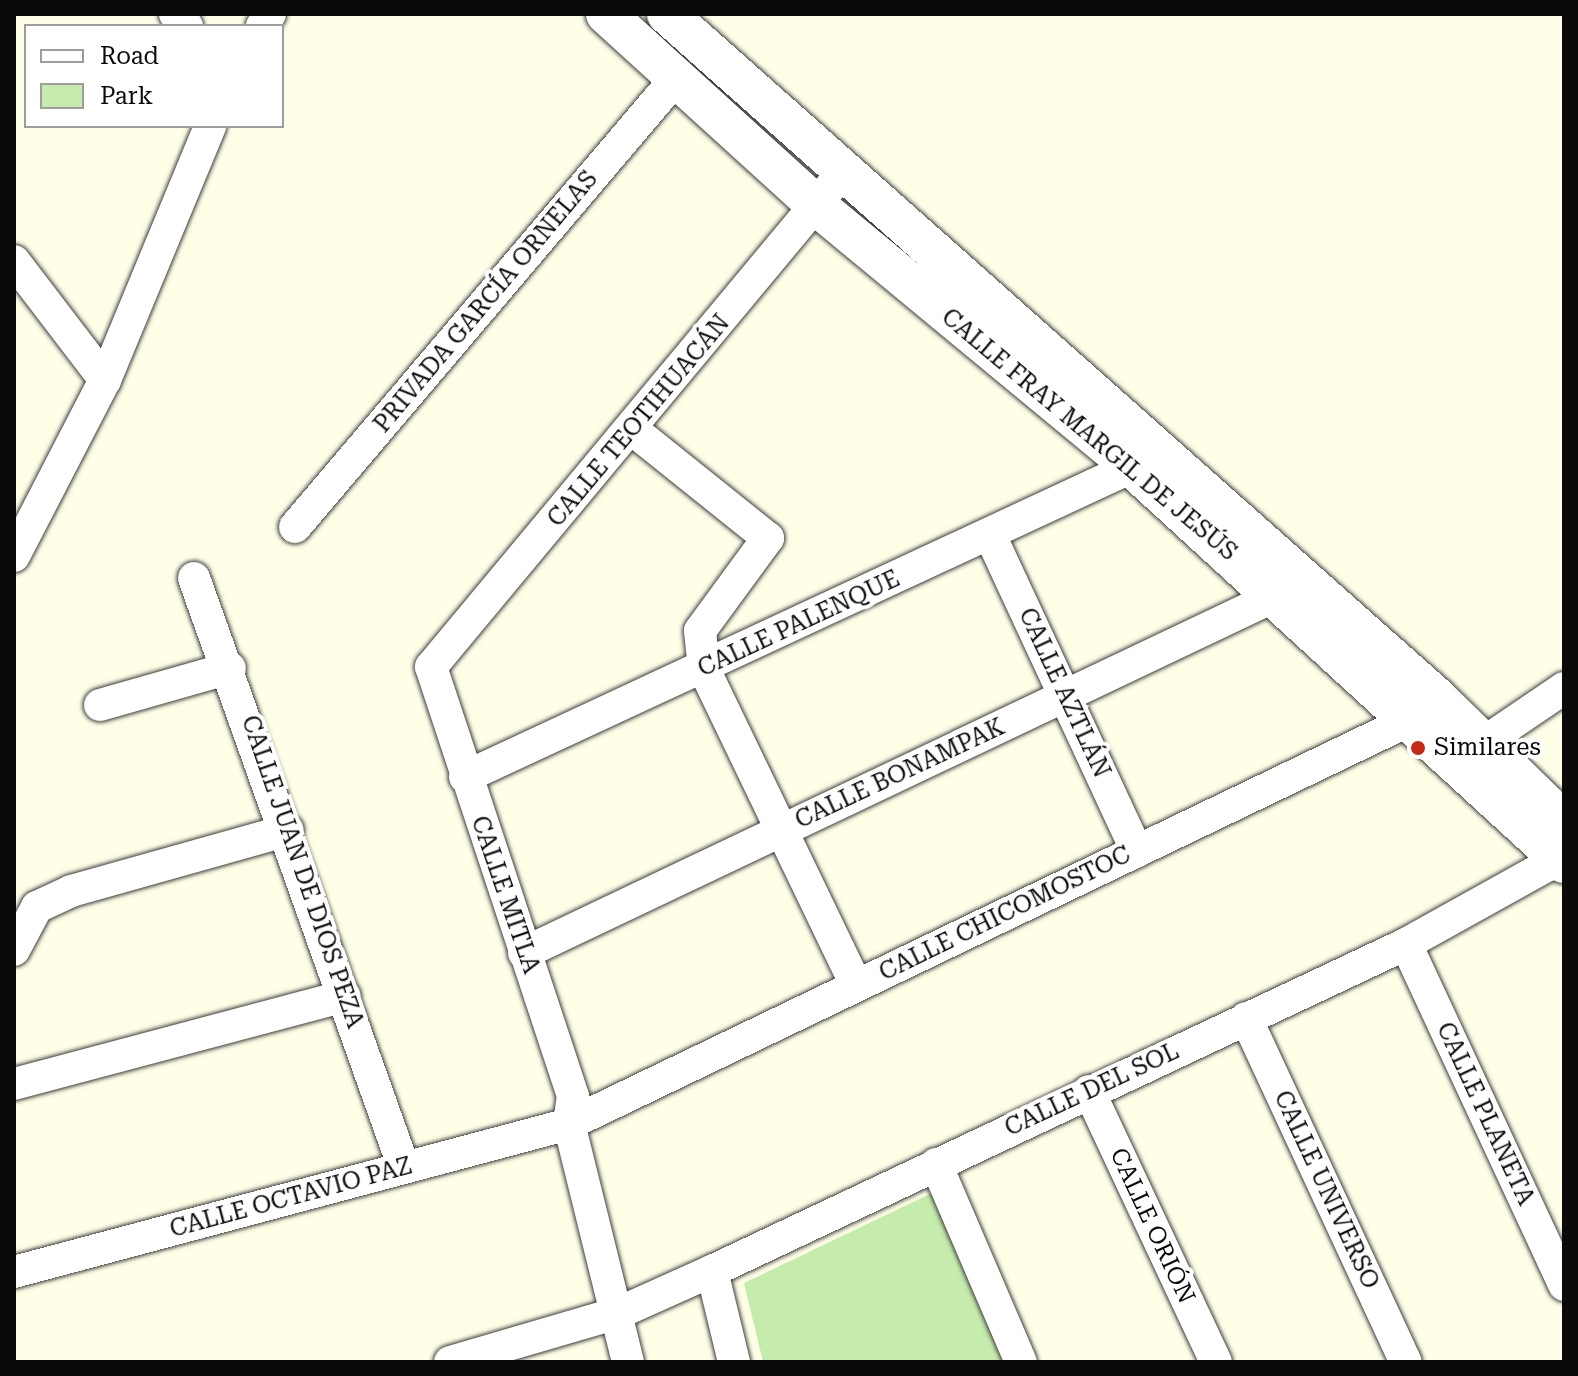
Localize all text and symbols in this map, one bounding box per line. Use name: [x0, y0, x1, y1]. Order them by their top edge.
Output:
legend: [24, 24, 284, 128]
text: Road: [100, 42, 159, 70]
text: Park: [100, 82, 153, 110]
street label: PRIVADA GARCÍA ORNELAS: [368, 165, 604, 439]
street label: CALLE FRAY MARGIL DE JESÚS: [935, 303, 1243, 567]
street label: CALLE TEOTIHUACÁN: [542, 309, 736, 533]
street label: CALLE PALENQUE: [693, 565, 905, 683]
street label: CALLE AZTLÁN: [1012, 604, 1116, 782]
street label: CALLE JUAN DE DIOS PEZA: [235, 712, 369, 1032]
street label: CALLE BONAMPAK: [791, 713, 1009, 835]
place label: Similares: [1434, 734, 1541, 762]
marker: Similares: [1409, 739, 1427, 757]
street label: CALLE MITLA: [465, 812, 545, 978]
street label: CALLE CHICOMOSTOC: [875, 841, 1135, 987]
street label: CALLE PLANETA: [1430, 1018, 1540, 1210]
street label: CALLE DEL SOL: [1000, 1037, 1184, 1143]
street label: CALLE UNIVERSO: [1267, 1086, 1385, 1294]
street label: CALLE ORIÓN: [1103, 1144, 1201, 1308]
street label: CALLE OCTAVIO PAZ: [167, 1152, 415, 1244]

